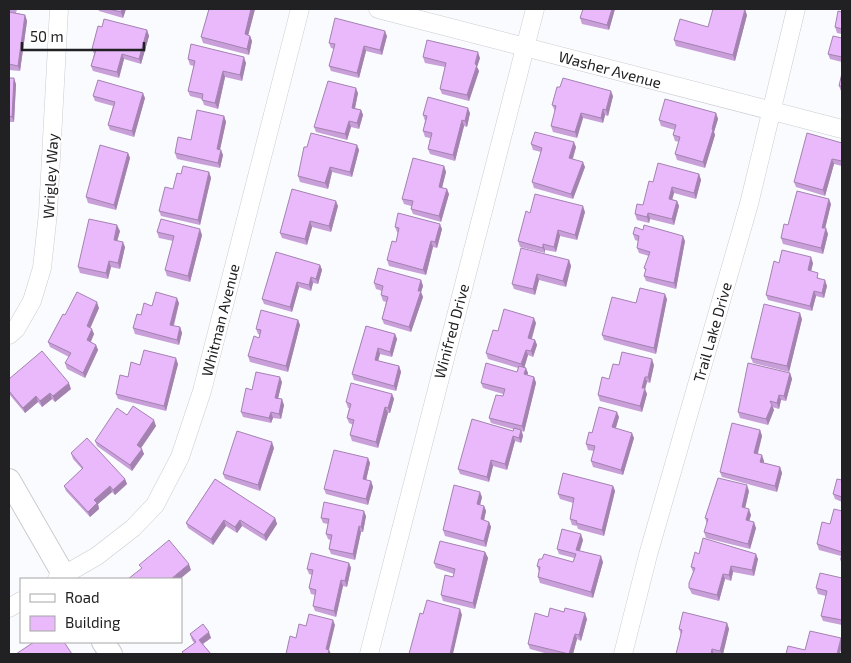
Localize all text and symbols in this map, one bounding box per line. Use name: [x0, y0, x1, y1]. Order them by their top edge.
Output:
scale bar: [22, 20, 145, 52]
text: 50 m: [30, 27, 64, 45]
street label: Washer Avenue: [557, 47, 663, 91]
street label: Wrigley Way: [39, 133, 61, 219]
street label: Whitman Avenue: [197, 262, 243, 378]
street label: Trail Lake Drive: [689, 280, 735, 384]
street label: Winifred Drive: [430, 282, 472, 380]
legend: [20, 578, 182, 643]
text: Road: [65, 588, 100, 606]
text: Building: [65, 613, 121, 631]

